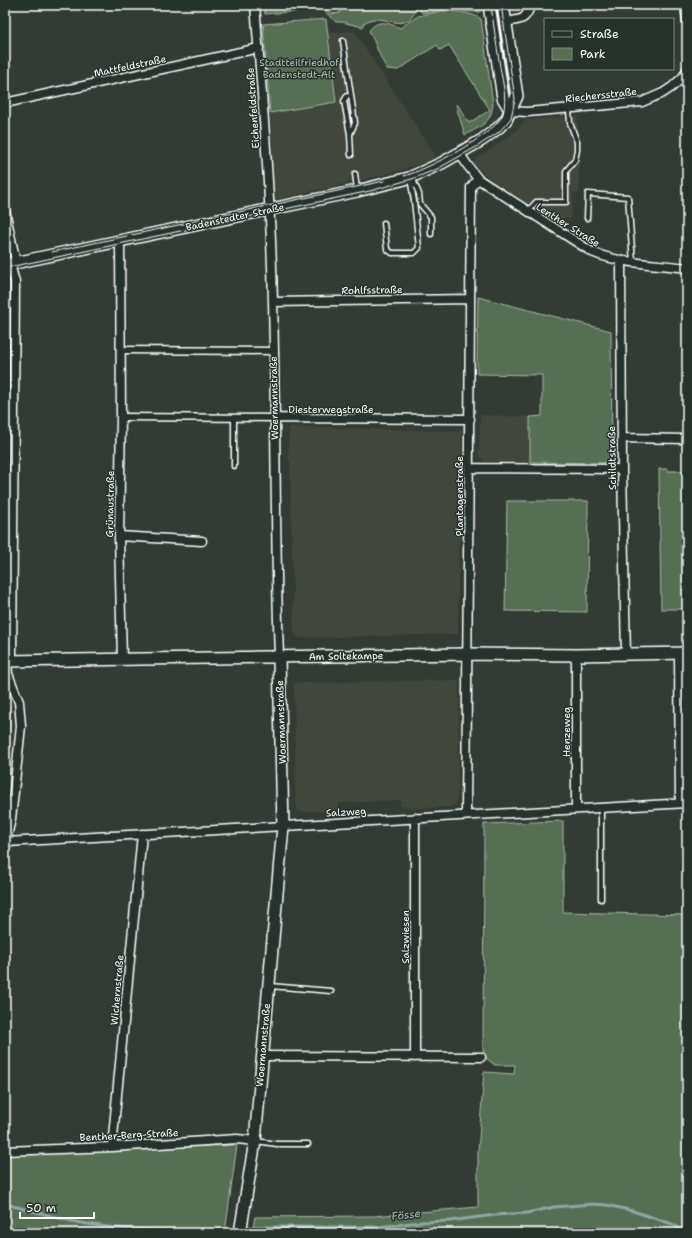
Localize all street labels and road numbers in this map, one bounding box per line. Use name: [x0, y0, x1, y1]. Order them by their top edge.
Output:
street label: Mattfeldstraße: [93, 52, 168, 80]
street label: Eichenfeldstraße: [244, 67, 262, 149]
street label: Riechersstraße: [564, 85, 638, 105]
street label: Badenstedter Straße: [185, 200, 286, 234]
street label: Lenther Straße: [534, 200, 603, 250]
street label: Rohlfsstraße: [341, 283, 403, 297]
street label: Woermannstraße: [267, 356, 281, 440]
street label: Diesterwegstraße: [288, 403, 374, 416]
street label: Schildtstraße: [605, 425, 619, 490]
street label: Plantagenstraße: [453, 455, 466, 536]
street label: Grünaustraße: [103, 470, 117, 538]
street label: Am Soltekampe: [308, 649, 384, 663]
street label: Woermannstraße: [273, 680, 289, 764]
street label: Henzeweg: [560, 707, 573, 757]
street label: Salzweg: [325, 804, 367, 820]
street label: Salzwiesen: [399, 910, 412, 964]
street label: Wichernstraße: [107, 954, 127, 1026]
street label: Woermannstraße: [253, 1002, 273, 1087]
street label: Benther-Berg-Straße: [79, 1126, 179, 1144]

